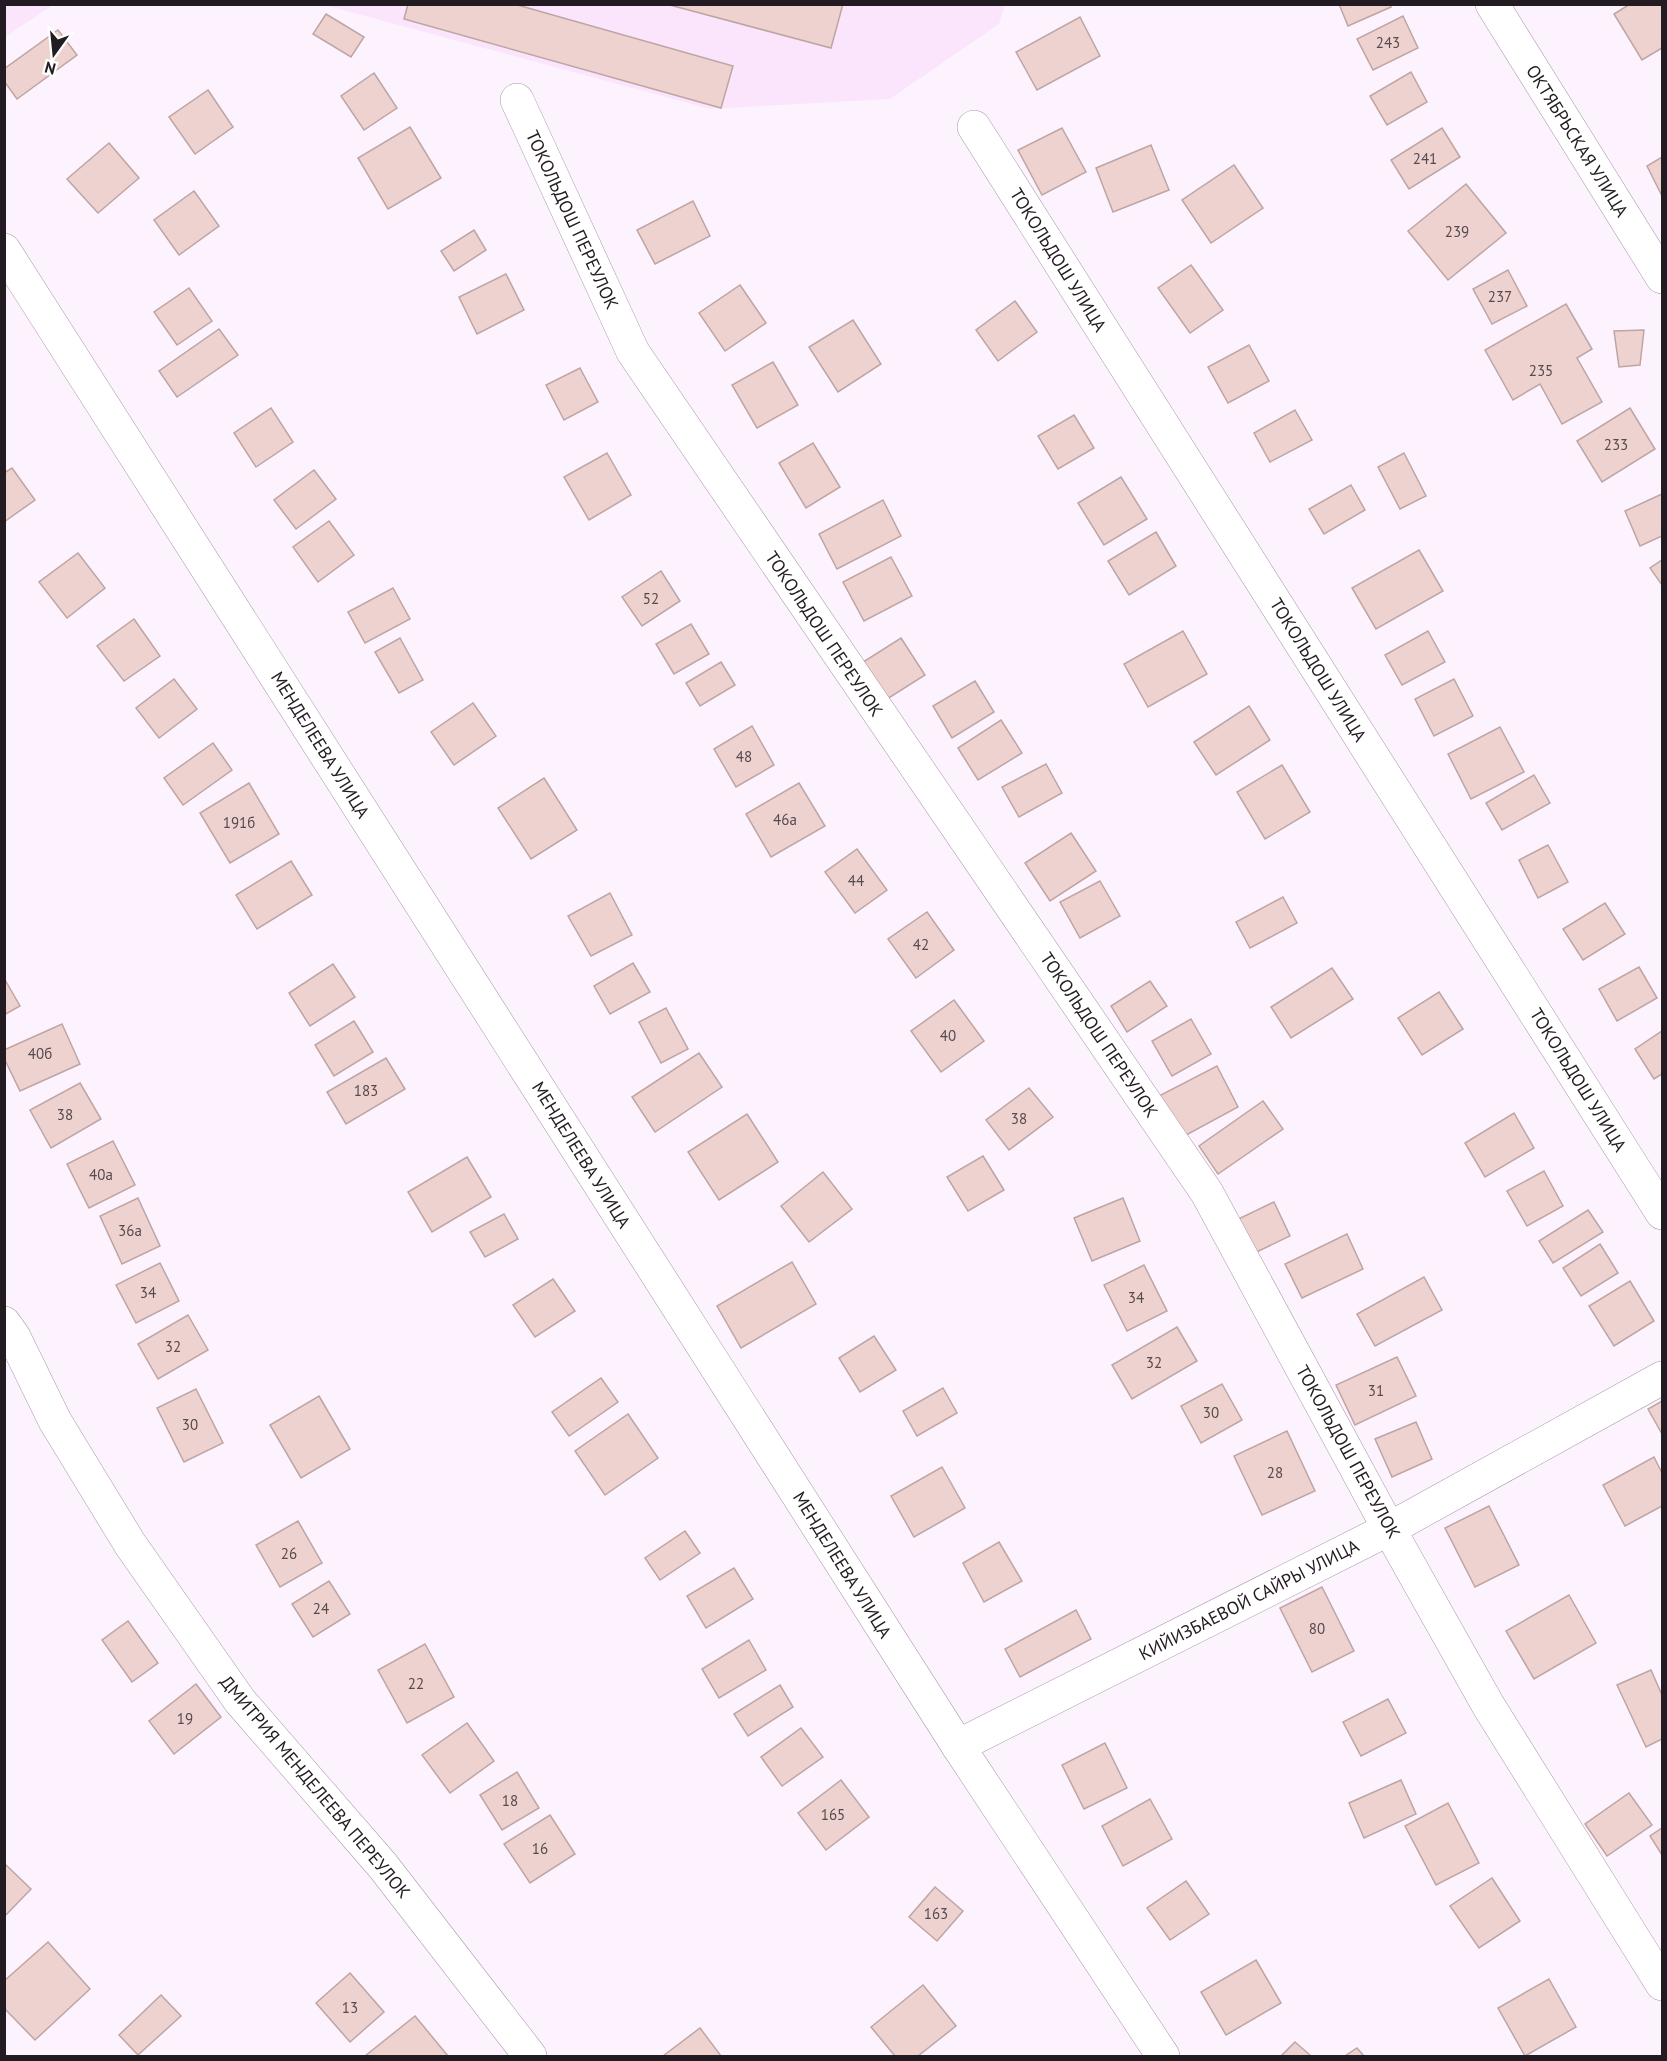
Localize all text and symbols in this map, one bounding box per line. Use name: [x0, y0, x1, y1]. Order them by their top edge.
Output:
north arrow: [24, 24, 84, 84]
house number: 243: [1376, 33, 1400, 52]
text: N: [42, 57, 58, 80]
street label: ОКТЯБРЬСКАЯ УЛИЦА: [1521, 60, 1634, 221]
street label: ТОКОЛЬДОШ ПЕРЕУЛОК: [521, 127, 624, 313]
house number: 241: [1413, 149, 1437, 168]
street label: ТОКОЛЬДОШ УЛИЦА: [1005, 184, 1112, 336]
house number: 239: [1445, 222, 1469, 241]
house number: 237: [1488, 287, 1512, 306]
house number: 235: [1529, 361, 1553, 380]
house number: 233: [1604, 435, 1628, 454]
street label: ТОКОЛЬДОШ ПЕРЕУЛОК: [760, 547, 888, 721]
house number: 52: [643, 589, 659, 608]
street label: ТОКОЛЬДОШ УЛИЦА: [1265, 594, 1372, 746]
street label: МЕНДЕЛЕЕВА УЛИЦА: [266, 667, 375, 823]
house number: 48: [736, 747, 752, 766]
house number: 46а: [773, 810, 797, 829]
house number: 191б: [223, 813, 255, 832]
house number: 44: [848, 871, 864, 890]
house number: 42: [913, 935, 929, 954]
street label: ТОКОЛЬДОШ ПЕРЕУЛОК: [1035, 948, 1163, 1122]
street label: ТОКОЛЬДОШ УЛИЦА: [1525, 1004, 1632, 1156]
house number: 40: [940, 1026, 956, 1045]
house number: 40б: [28, 1044, 52, 1063]
street label: МЕНДЕЛЕЕВА УЛИЦА: [527, 1077, 636, 1233]
house number: 183: [354, 1081, 378, 1100]
house number: 38: [57, 1105, 73, 1124]
house number: 38: [1011, 1109, 1027, 1128]
house number: 40а: [89, 1165, 113, 1184]
house number: 36а: [118, 1221, 142, 1240]
house number: 34: [140, 1283, 156, 1302]
house number: 34: [1128, 1288, 1144, 1307]
house number: 32: [165, 1337, 181, 1356]
house number: 32: [1146, 1353, 1162, 1372]
street label: ТОКОЛЬДОШ ПЕРЕУЛОК: [1291, 1361, 1406, 1543]
house number: 31: [1368, 1381, 1384, 1400]
house number: 30: [1203, 1403, 1219, 1422]
house number: 30: [182, 1415, 198, 1434]
house number: 28: [1267, 1463, 1283, 1482]
street label: МЕНДЕЛЕЕВА УЛИЦА: [788, 1487, 897, 1643]
street label: КИЙИЗБАЕВОЙ САЙРЫ УЛИЦА: [1135, 1534, 1363, 1665]
house number: 26: [281, 1544, 297, 1563]
house number: 24: [313, 1599, 329, 1618]
house number: 80: [1309, 1619, 1325, 1638]
street label: ДМИТРИЯ МЕНДЕЛЕЕВА ПЕРЕУЛОК: [215, 1670, 416, 1903]
house number: 22: [408, 1674, 424, 1693]
house number: 19: [177, 1709, 193, 1728]
house number: 18: [502, 1791, 518, 1810]
house number: 165: [821, 1805, 845, 1824]
house number: 16: [532, 1839, 548, 1858]
house number: 163: [924, 1904, 948, 1923]
house number: 13: [342, 1998, 358, 2017]

